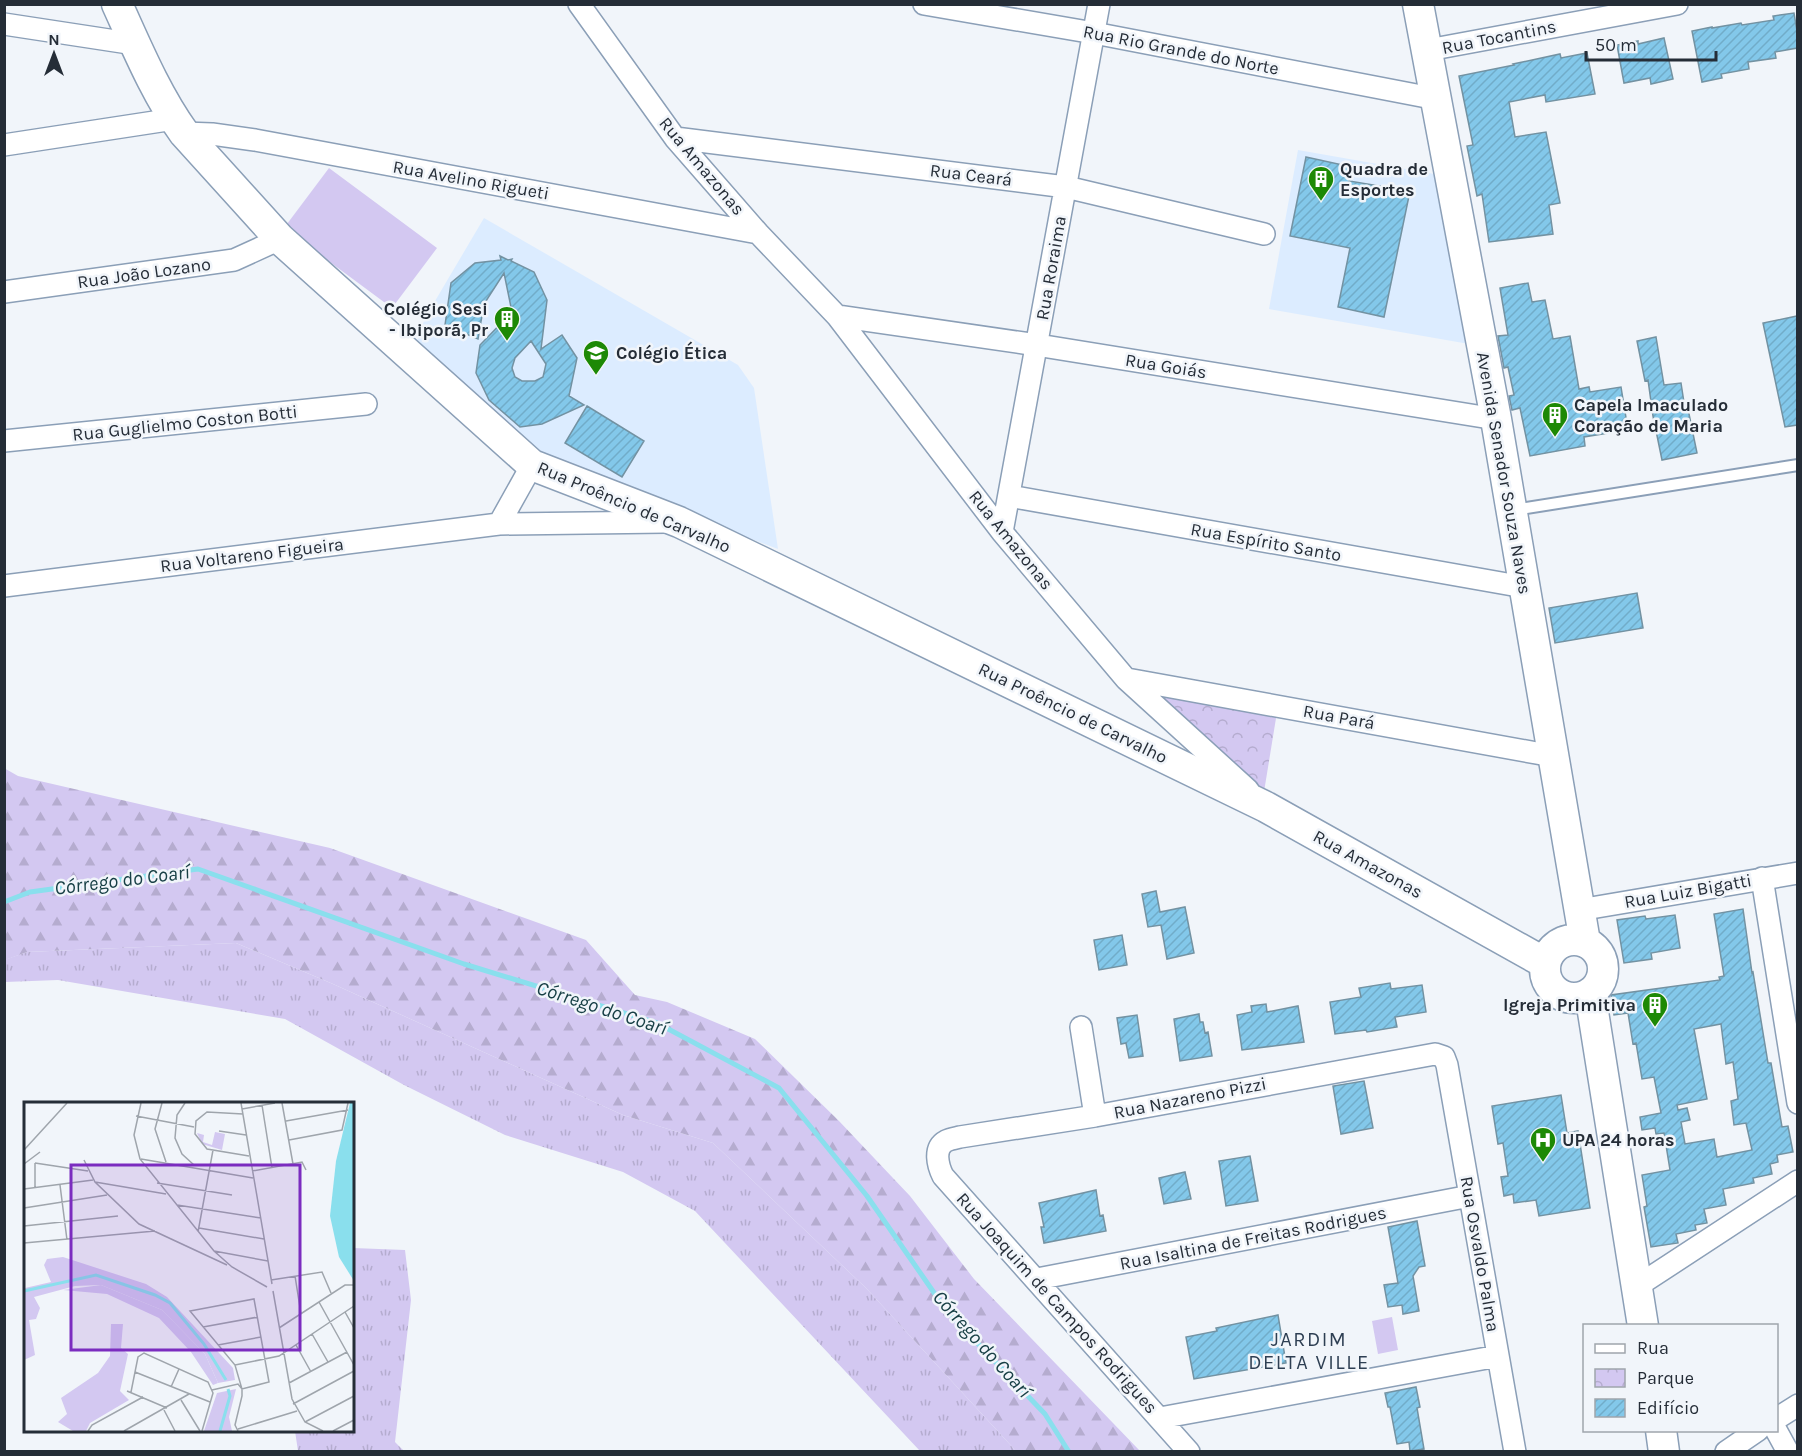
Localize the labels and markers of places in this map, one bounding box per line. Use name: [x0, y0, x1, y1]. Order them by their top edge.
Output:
place label: Quadra de Esportes: [1340, 158, 1428, 201]
building icon: Quadra de Esportes: [1306, 164, 1336, 202]
place label: Colégio Sesi - Ibiporã, Pr: [384, 298, 488, 341]
building icon: Colégio Sesi - Ibiporã, Pr: [492, 304, 522, 342]
school or university icon: Colégio Ética: [581, 338, 611, 376]
place label: Colégio Ética: [616, 341, 727, 364]
place label: Capela Imaculado Coração de Maria: [1574, 394, 1728, 437]
building icon: Capela Imaculado Coração de Maria: [1540, 400, 1570, 438]
building icon: Igreja Primitiva: [1640, 990, 1670, 1028]
place label: Igreja Primitiva: [1503, 994, 1636, 1016]
hospital icon: UPA 24 horas: [1528, 1125, 1558, 1163]
place label: UPA 24 horas: [1562, 1129, 1675, 1151]

